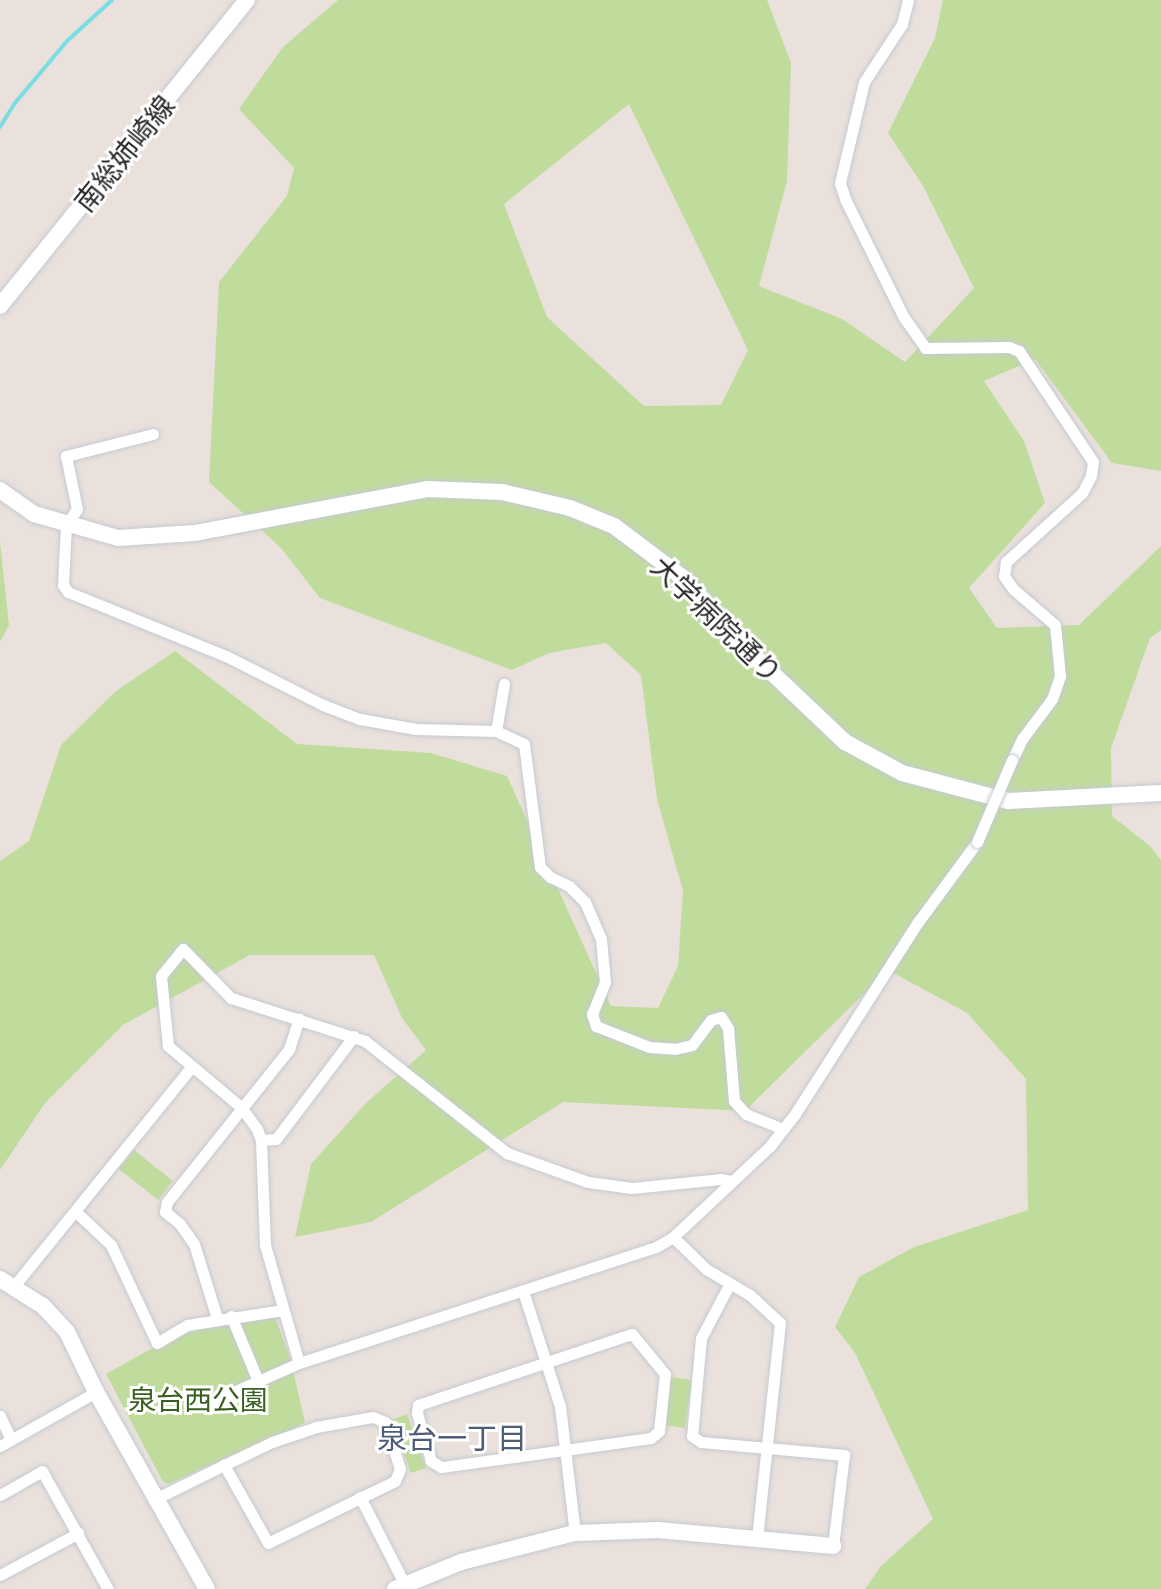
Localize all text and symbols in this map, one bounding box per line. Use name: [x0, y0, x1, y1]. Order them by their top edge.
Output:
street label: 南総姉崎線: [67, 88, 181, 218]
street label: 大学病院通り: [645, 549, 789, 689]
park label: 泉台西公園: [128, 1382, 268, 1416]
district label: 泉台一丁目: [377, 1419, 527, 1455]

